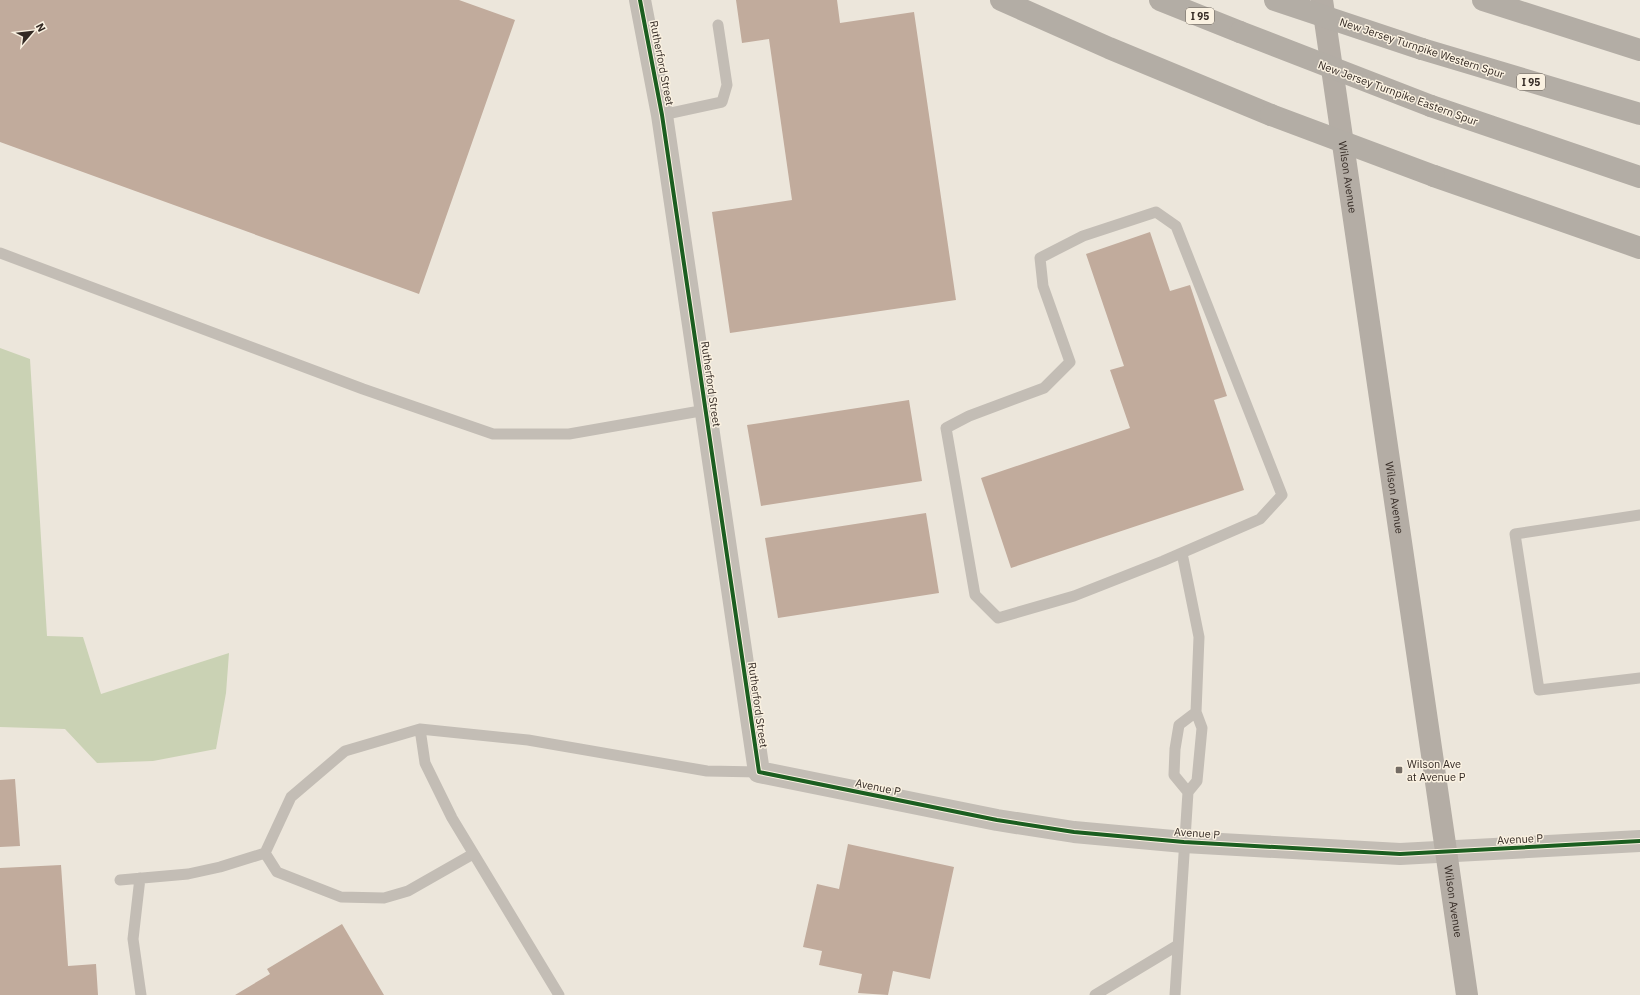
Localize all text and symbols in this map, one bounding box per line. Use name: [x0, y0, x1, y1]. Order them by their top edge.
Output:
road number: I 95: [1186, 8, 1214, 24]
north arrow: [12, 12, 52, 52]
street label: New Jersey Turnpike Western Spur: [1338, 15, 1506, 81]
street label: Rutherford Street: [647, 19, 677, 107]
text: N: [33, 21, 49, 34]
street label: New Jersey Turnpike Eastern Spur: [1316, 58, 1480, 128]
road number: I 95: [1517, 74, 1545, 90]
street label: Wilson Avenue: [1336, 140, 1360, 214]
street label: Rutherford Street: [698, 340, 724, 428]
street label: Wilson Avenue: [1382, 461, 1407, 535]
street label: Rutherford Street: [745, 661, 771, 749]
place label: Wilson Ave at Avenue P: [1407, 757, 1466, 784]
marker: Wilson Ave at Avenue P: [1394, 765, 1404, 775]
street label: Avenue P: [854, 775, 902, 799]
street label: Avenue P: [1174, 824, 1221, 842]
street label: Avenue P: [1497, 831, 1544, 847]
street label: Wilson Avenue: [1441, 864, 1466, 938]

